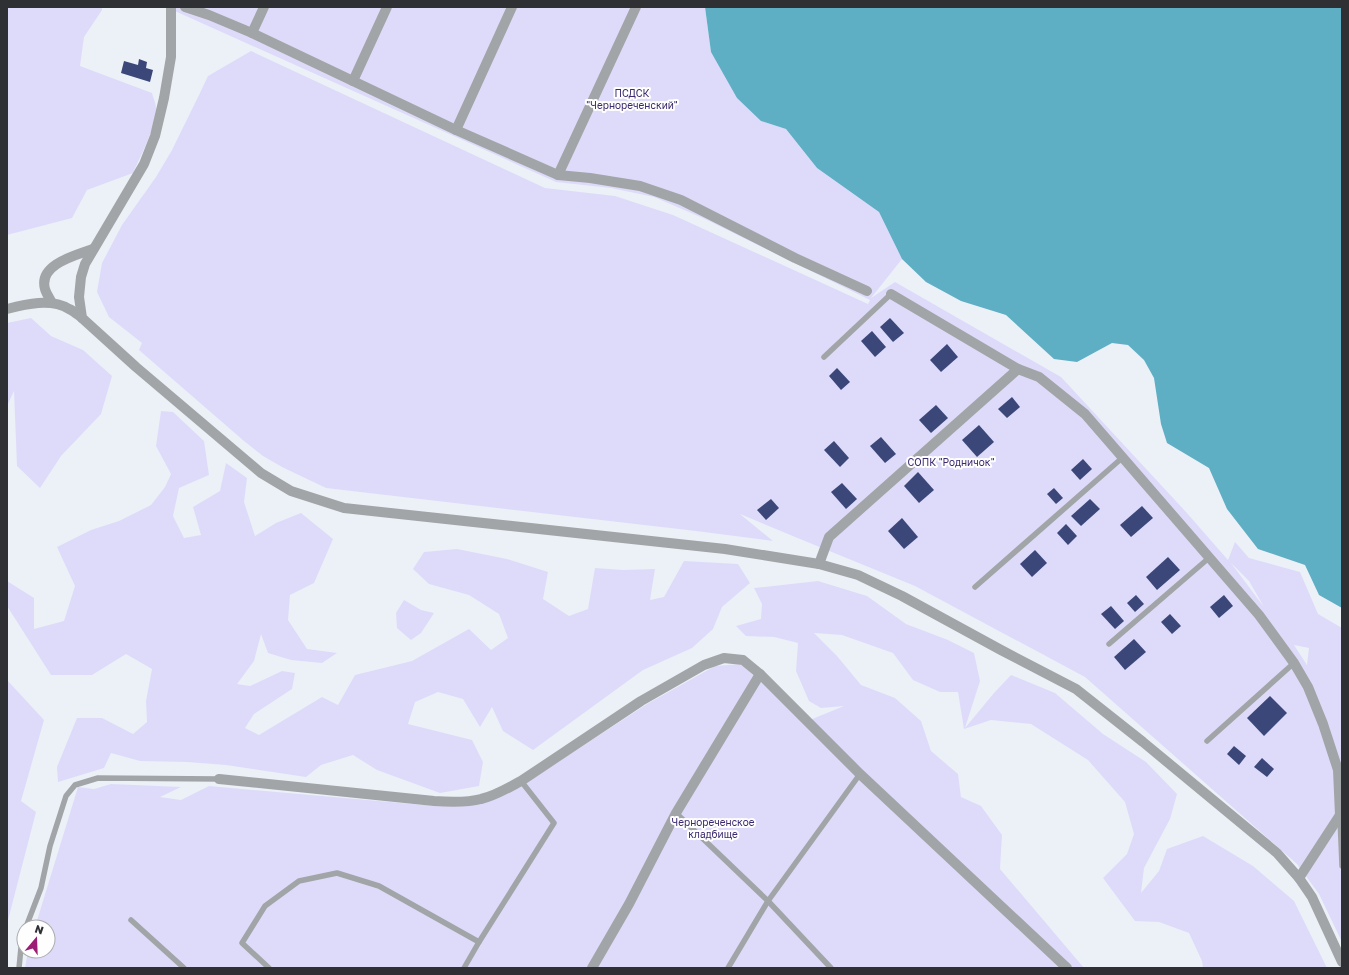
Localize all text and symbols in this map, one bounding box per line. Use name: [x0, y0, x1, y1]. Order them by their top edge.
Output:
park label: ПСДСК "Чернореченский": [586, 87, 678, 111]
park label: СОПК "Родничок": [907, 456, 995, 468]
park label: Чернореченское кладбище: [672, 816, 755, 840]
north arrow: [16, 919, 56, 959]
text: N: [33, 922, 45, 937]

